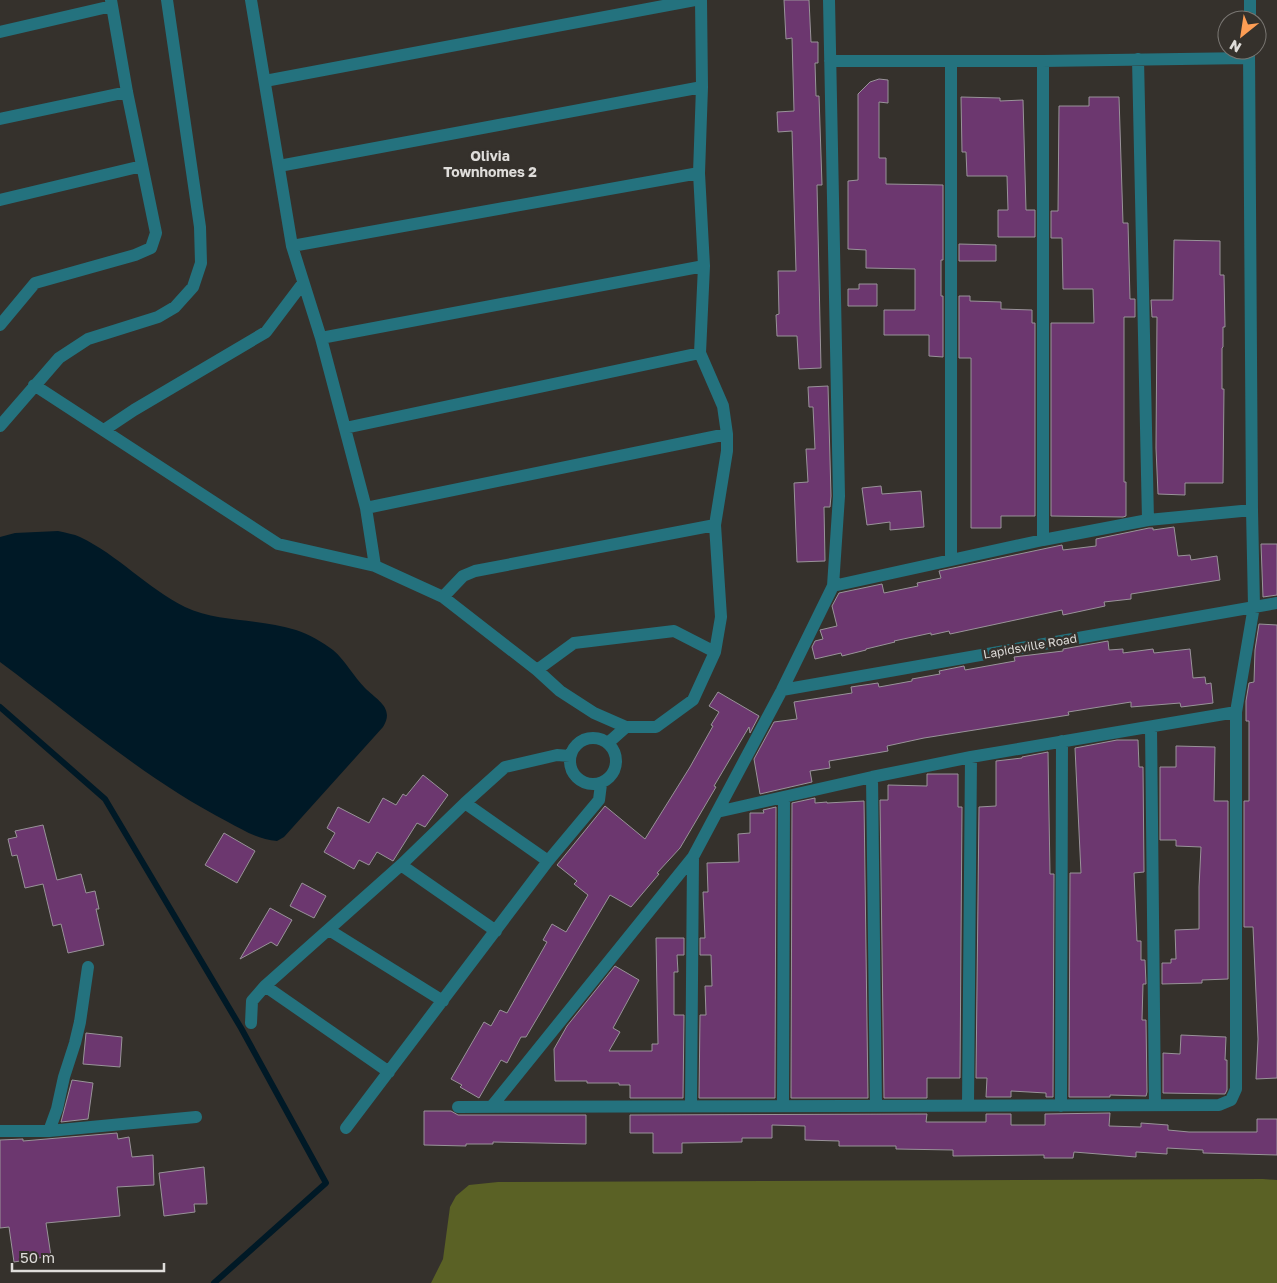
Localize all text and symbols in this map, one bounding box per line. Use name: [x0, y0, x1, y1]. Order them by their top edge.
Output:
north arrow: [1217, 10, 1267, 60]
text: N: [1226, 37, 1244, 57]
district label: Olivia Townhomes 2: [443, 147, 537, 180]
street label: Lapidsville Road: [982, 630, 1078, 662]
scale bar: [12, 1240, 165, 1272]
text: 50 m: [20, 1248, 55, 1266]

